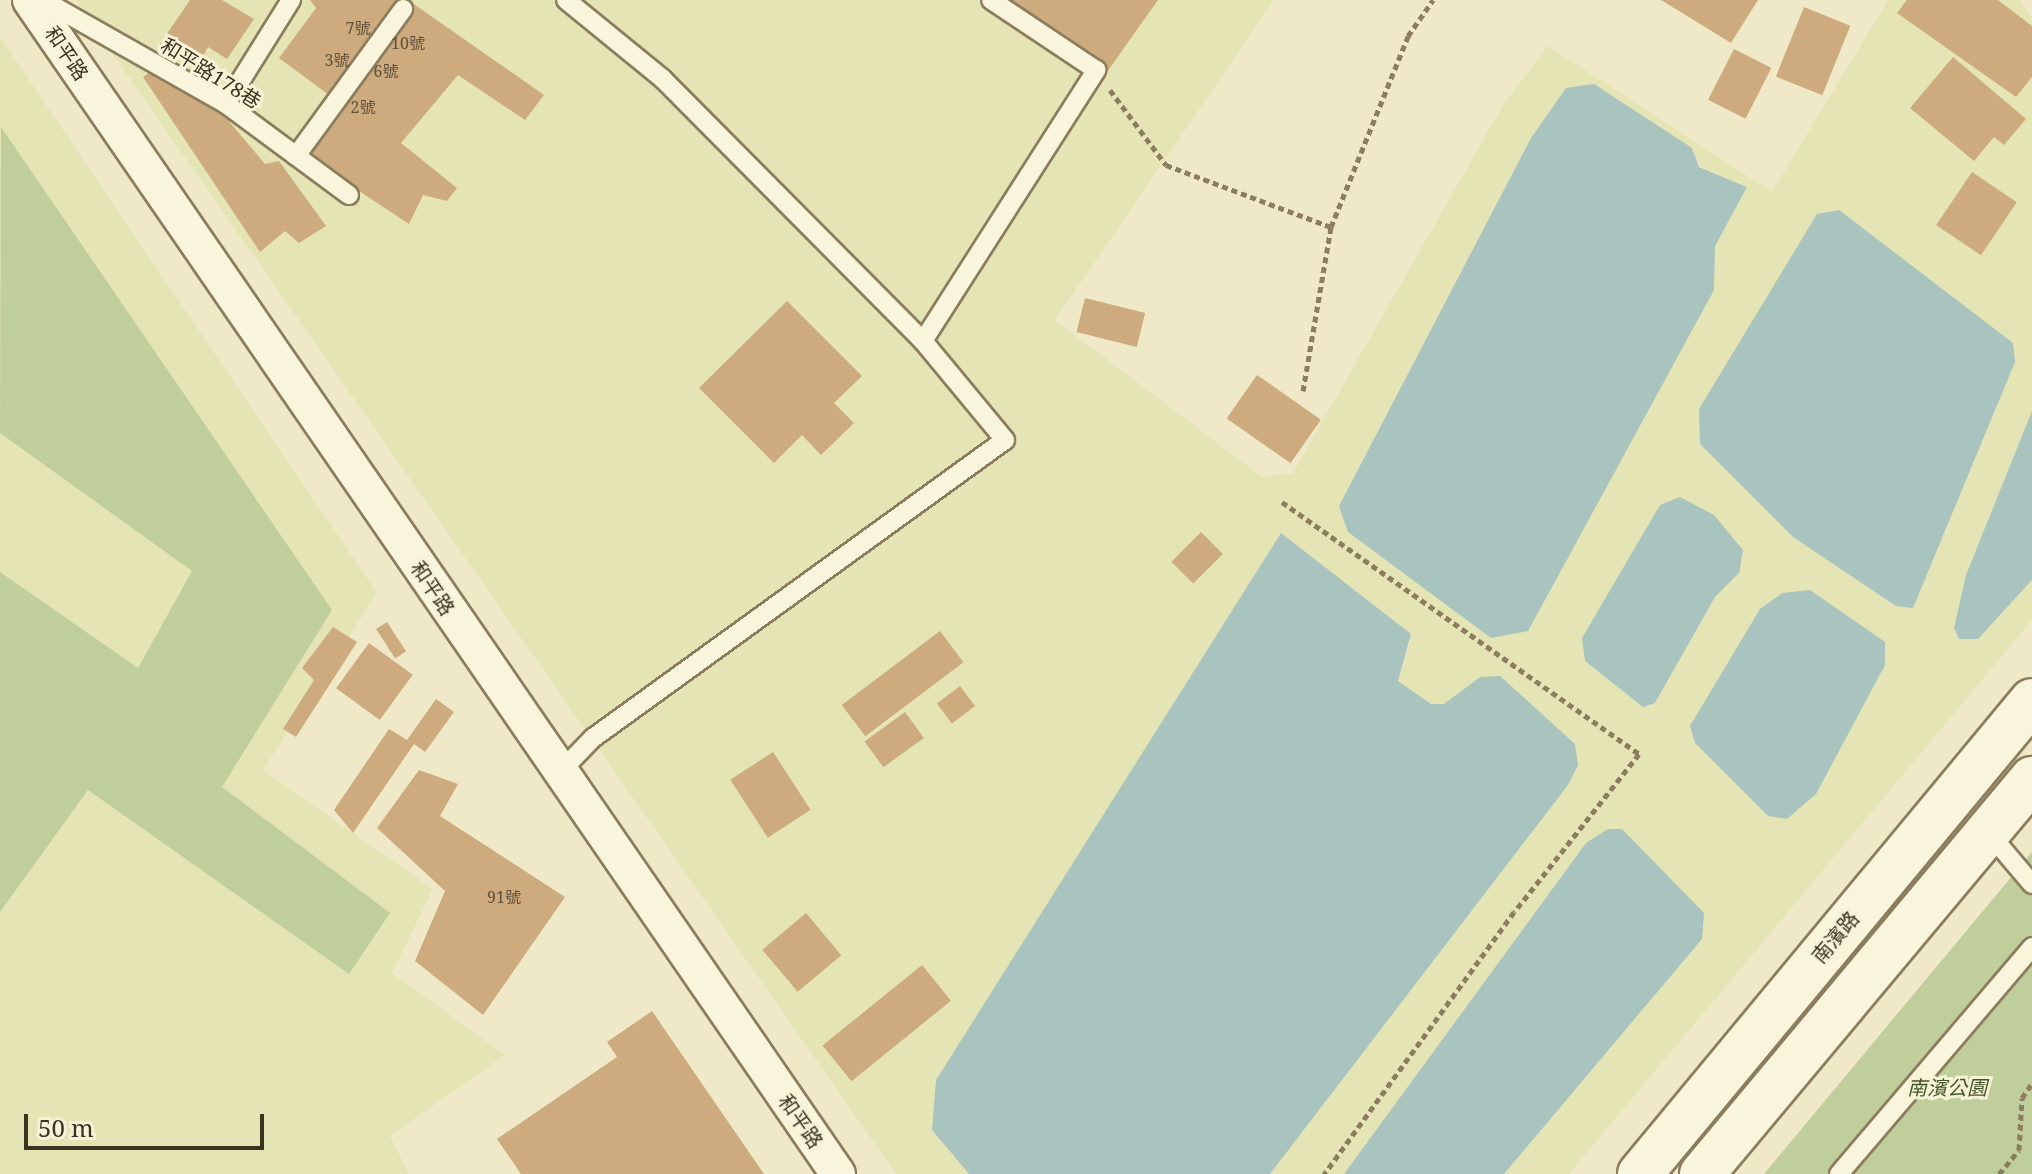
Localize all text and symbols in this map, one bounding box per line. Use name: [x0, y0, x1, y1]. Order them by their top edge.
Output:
house number: 7號: [346, 18, 370, 38]
street label: 和平路: [40, 21, 94, 85]
street label: 和平路178巷: [156, 33, 266, 113]
house number: 10號: [391, 33, 425, 53]
house number: 3號: [325, 50, 349, 70]
house number: 6號: [374, 61, 398, 81]
house number: 2號: [351, 97, 375, 117]
street label: 和平路: [406, 556, 460, 620]
house number: 91號: [487, 887, 521, 907]
street label: 南濱路: [1807, 906, 1863, 968]
park label: 南濱公園: [1907, 1075, 1987, 1099]
street label: 和平路: [774, 1090, 828, 1152]
scale bar: [28, 1098, 268, 1148]
text: 50 m: [38, 1111, 94, 1144]

